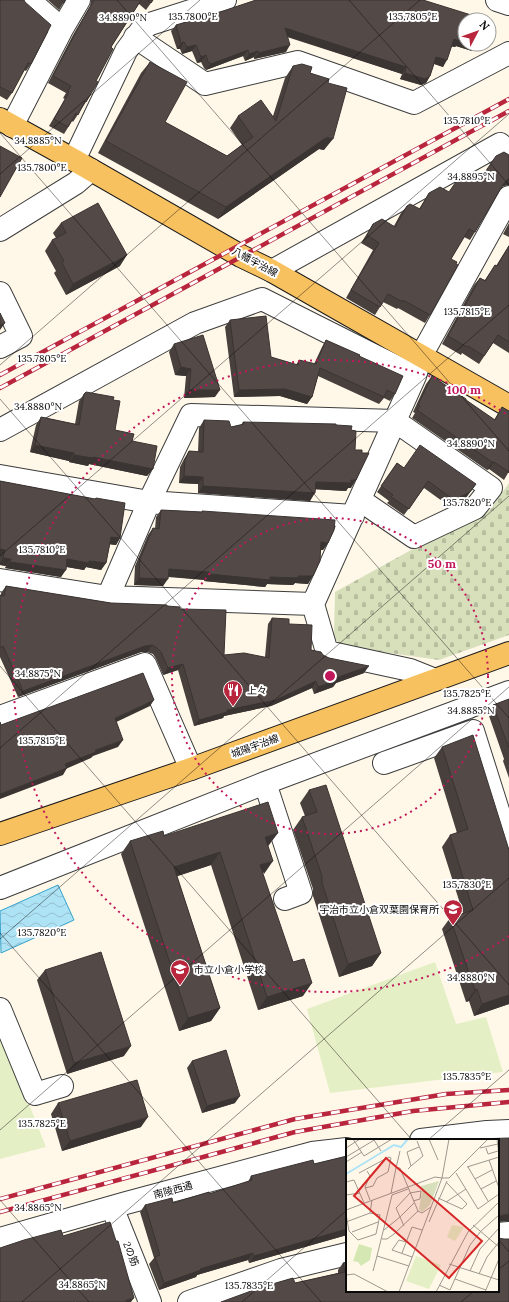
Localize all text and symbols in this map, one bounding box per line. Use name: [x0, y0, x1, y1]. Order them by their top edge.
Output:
text: 135.7800°E: [168, 10, 218, 23]
text: 135.7805°E: [389, 10, 437, 23]
text: 34.8890°N: [99, 11, 148, 24]
north arrow: [457, 12, 497, 52]
text: N: [476, 18, 493, 34]
text: 135.7810°E: [443, 114, 491, 127]
text: 34.8885°N: [14, 134, 62, 147]
text: 135.7800°E: [17, 161, 67, 174]
text: 34.8895°N: [447, 170, 495, 183]
street label: 八幡宇治線: [230, 245, 280, 279]
text: 135.7815°E: [444, 305, 490, 318]
text: 135.7805°E: [18, 352, 66, 365]
text: 100 m: [447, 382, 481, 397]
text: 34.8880°N: [14, 400, 62, 413]
text: 34.8890°N: [447, 437, 496, 450]
text: 135.7820°E: [443, 496, 491, 509]
text: 135.7810°E: [18, 543, 66, 556]
text: 50 m: [428, 556, 456, 571]
text: 34.8875°N: [15, 667, 62, 680]
centre of rings: [323, 669, 337, 683]
restaurant icon: 上々: [222, 679, 244, 707]
place label: 上々: [247, 684, 267, 697]
text: 135.7825°E: [443, 687, 491, 700]
text: 34.8885°N: [447, 704, 495, 717]
street label: 城陽宇治線: [229, 731, 281, 761]
text: 135.7815°E: [19, 734, 65, 747]
text: 135.7830°E: [442, 878, 492, 891]
school or university icon: 宇治市立小倉双葉園保育所: [442, 898, 464, 926]
place label: 宇治市立小倉双葉園保育所: [319, 903, 439, 916]
text: 135.7820°E: [18, 926, 66, 939]
school or university icon: 市立小倉小学校: [169, 958, 191, 986]
place label: 市立小倉小学校: [194, 963, 264, 976]
text: 34.8880°N: [447, 971, 495, 984]
text: 135.7835°E: [443, 1070, 491, 1083]
text: 135.7825°E: [18, 1117, 66, 1130]
inset map: [346, 1139, 499, 1292]
street label: 南陵西通: [152, 1179, 194, 1201]
text: 34.8865°N: [14, 1201, 62, 1214]
street label: 2の筋: [120, 1240, 142, 1268]
text: 34.8865°N: [58, 1278, 106, 1291]
text: 135.7835°E: [225, 1279, 273, 1292]

